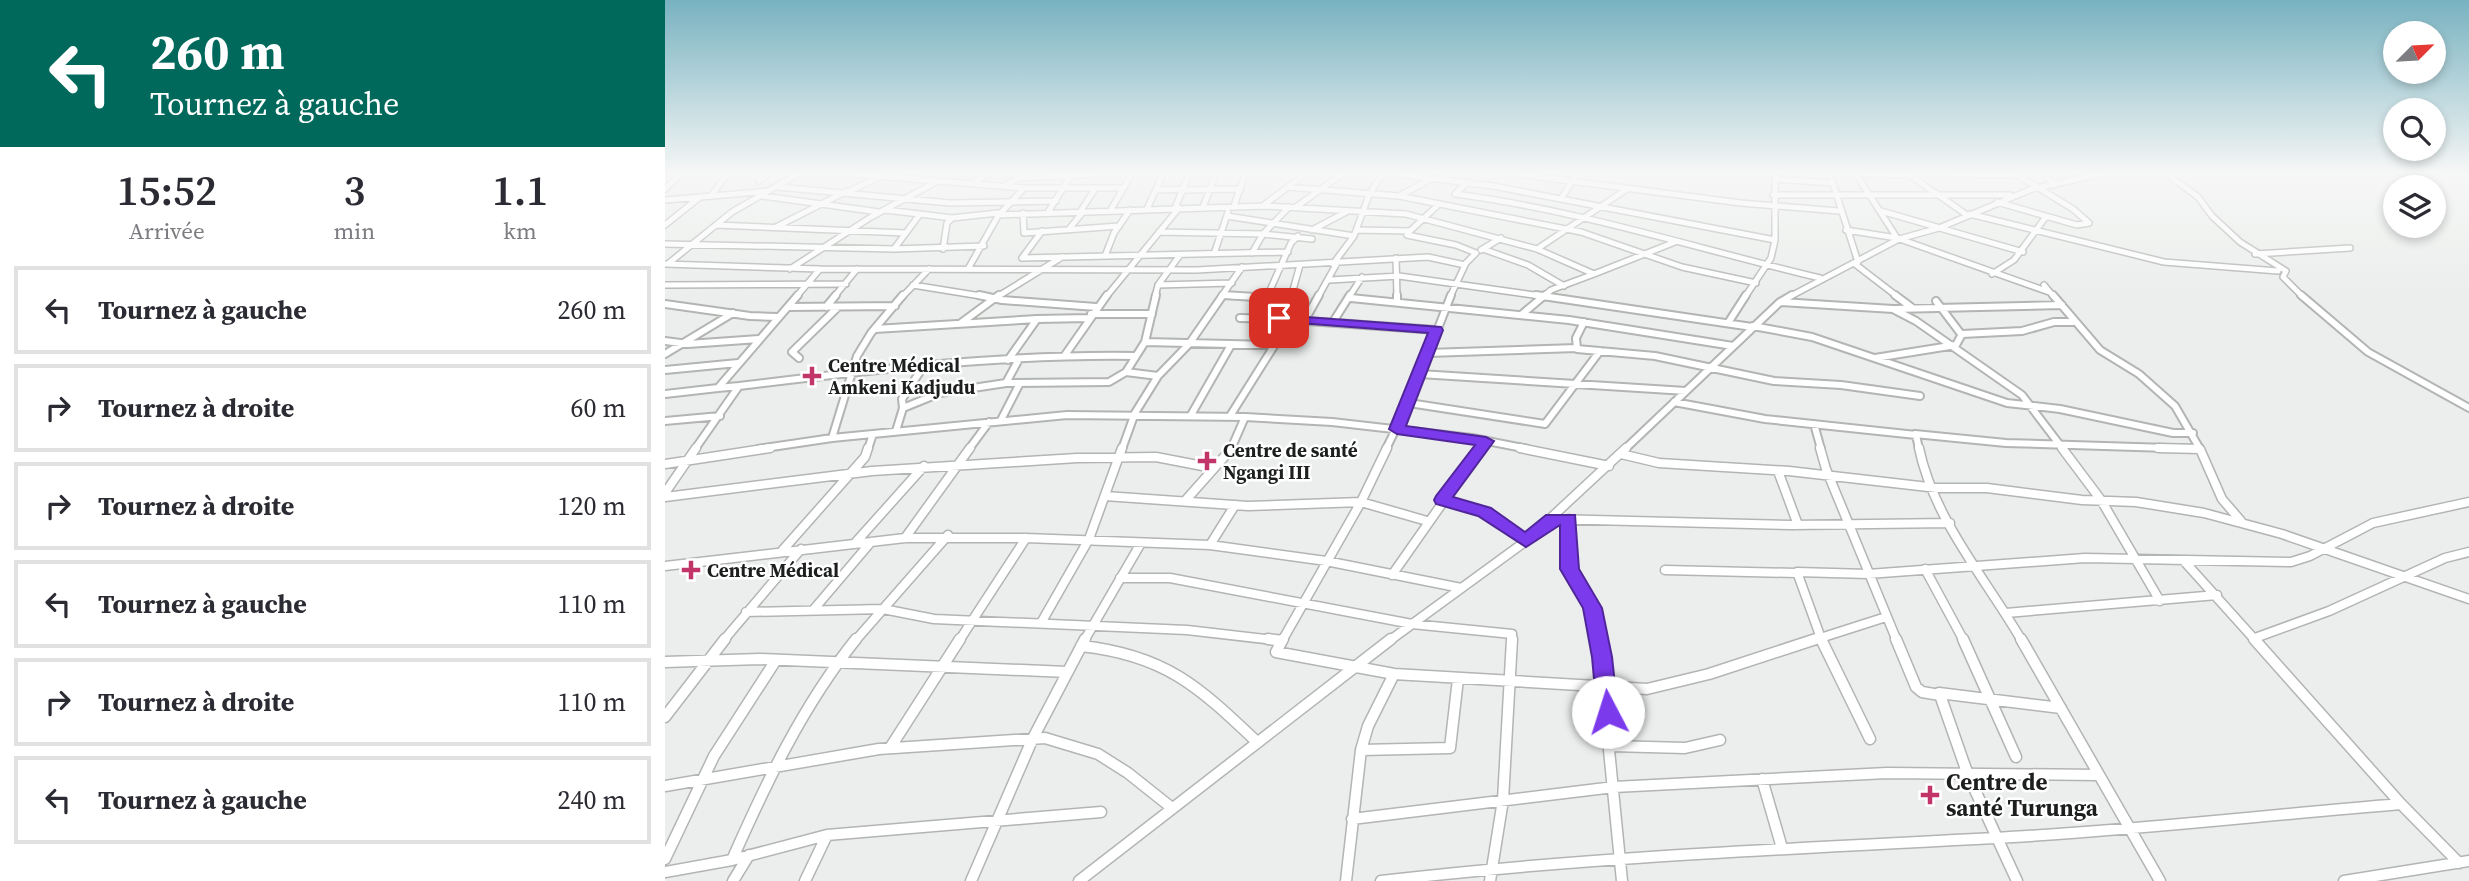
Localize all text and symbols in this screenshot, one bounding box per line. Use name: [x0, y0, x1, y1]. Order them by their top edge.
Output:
text: 260 m: [150, 18, 285, 85]
north arrow: [2383, 21, 2447, 84]
map controls: [2383, 21, 2446, 238]
icon: left: [35, 28, 126, 119]
text: Tournez à gauche: [150, 82, 399, 126]
button: search: [2383, 98, 2446, 161]
text: 15:52: [117, 161, 217, 219]
text: 3: [343, 161, 365, 219]
text: 1.1: [492, 161, 548, 219]
button: layers: [2383, 175, 2446, 238]
text: Arrivée: [129, 215, 205, 247]
text: min: [334, 215, 375, 247]
text: km: [503, 215, 537, 247]
pin: [1249, 288, 1309, 348]
icon: left: [39, 291, 77, 329]
text: Tournez à gauche: [98, 292, 307, 328]
text: 260 m: [558, 292, 626, 328]
icon: arrive: [1260, 299, 1298, 337]
place label: Centre Médical Amkeni Kadjudu: [828, 352, 976, 400]
marker: Centre Médical Amkeni Kadjudu: [802, 366, 822, 386]
icon: right: [39, 389, 77, 427]
text: Tournez à droite: [98, 390, 294, 426]
text: 60 m: [571, 390, 626, 426]
place label: Centre de santé Ngangi III: [1223, 437, 1358, 485]
marker: Centre de santé Ngangi III: [1197, 451, 1217, 471]
icon: right: [39, 487, 77, 525]
text: Tournez à droite: [98, 488, 294, 524]
text: 120 m: [558, 488, 626, 524]
place label: Centre Médical: [707, 557, 839, 583]
marker: Centre Médical: [681, 560, 701, 580]
icon: left: [39, 585, 77, 623]
text: Tournez à gauche: [98, 586, 307, 622]
text: 110 m: [558, 586, 626, 622]
position arrow: [1571, 675, 1645, 749]
icon: right: [39, 683, 77, 721]
text: Tournez à droite: [98, 684, 294, 720]
text: 110 m: [558, 684, 626, 720]
place label: Centre de santé Turunga: [1946, 766, 2099, 824]
icon: left: [39, 781, 77, 819]
text: Tournez à gauche: [98, 782, 307, 818]
text: 240 m: [558, 782, 626, 818]
marker: Centre de santé Turunga: [1920, 785, 1940, 805]

